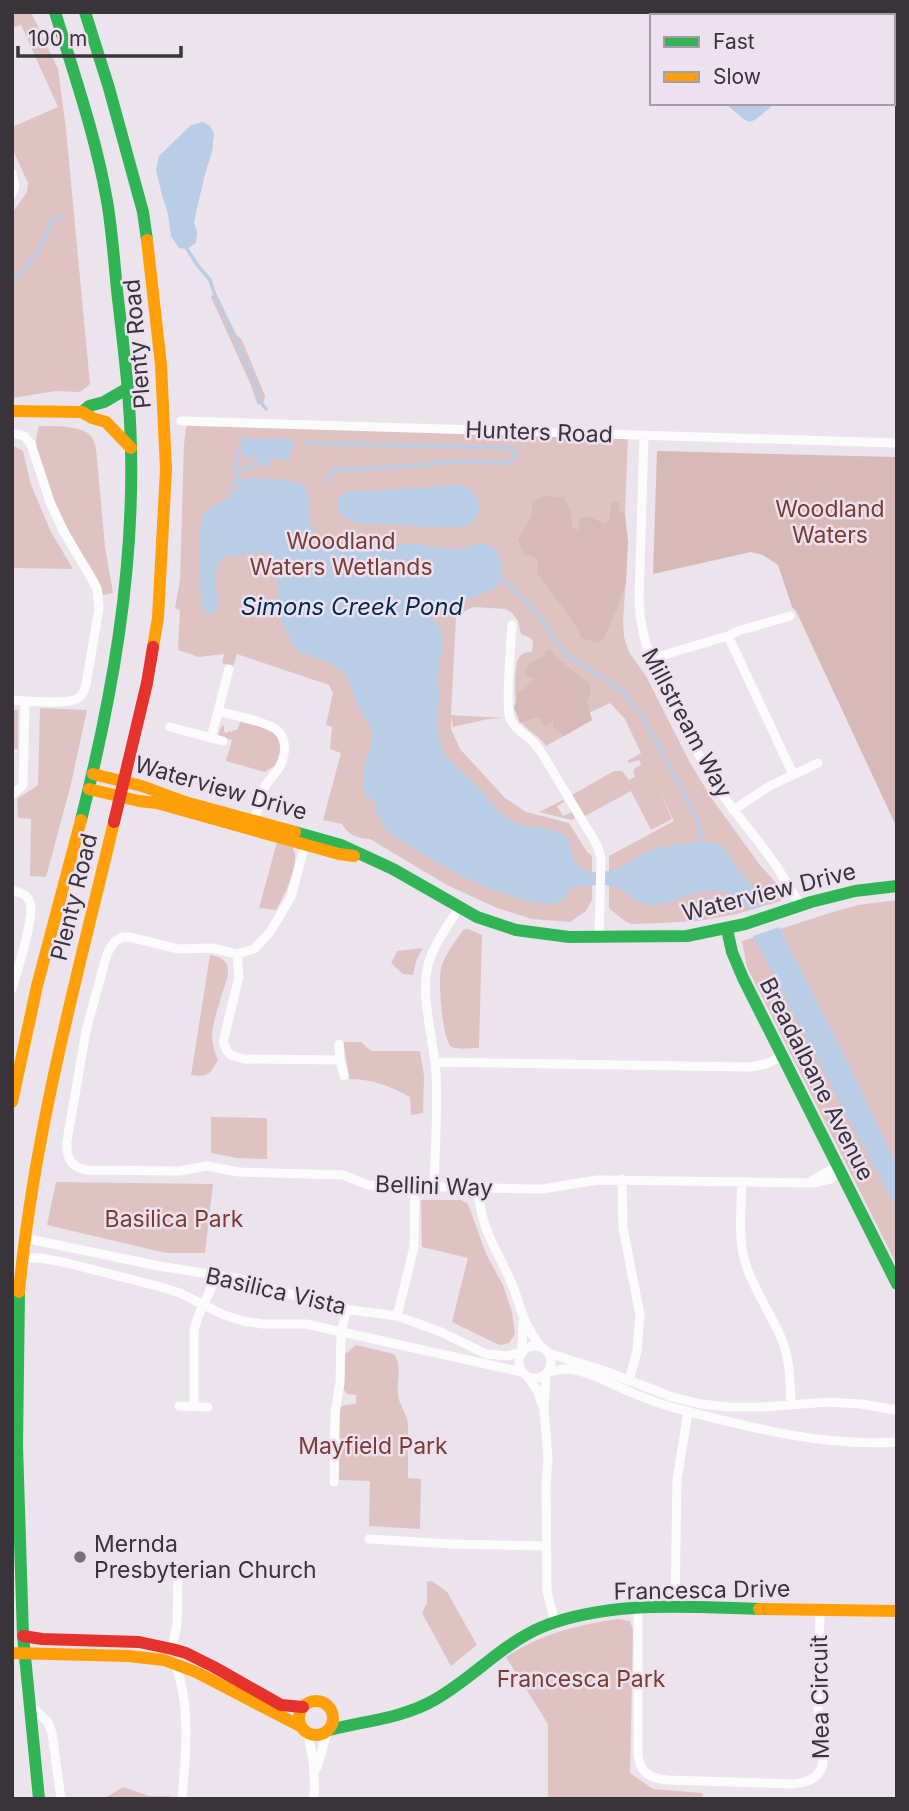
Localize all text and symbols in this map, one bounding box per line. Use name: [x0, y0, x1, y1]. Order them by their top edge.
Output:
scale bar: [18, 14, 180, 58]
legend: [650, 14, 895, 105]
text: 100 m: [28, 26, 87, 51]
text: Fast: [713, 29, 755, 54]
text: Slow: [713, 64, 761, 89]
street label: Plenty Road: [117, 278, 157, 410]
street label: Hunters Road: [465, 415, 613, 449]
park label: Woodland Waters: [775, 495, 885, 549]
park label: Woodland Waters Wetlands: [249, 527, 433, 581]
water label: Simons Creek Pond: [241, 592, 464, 621]
street label: Millstream Way: [636, 643, 738, 803]
street label: Waterview Drive: [132, 750, 310, 826]
street label: Plenty Road: [45, 830, 103, 964]
street label: Waterview Drive: [679, 857, 859, 927]
street label: Breadalbane Avenue: [754, 973, 880, 1185]
street label: Bellini Way: [375, 1170, 493, 1202]
park label: Basilica Park: [105, 1205, 244, 1233]
street label: Basilica Vista: [203, 1261, 349, 1321]
park label: Mayfield Park: [298, 1432, 448, 1460]
place label: Mernda Presbyterian Church: [94, 1530, 317, 1584]
marker: Mernda Presbyterian Church: [72, 1549, 88, 1565]
street label: Francesca Drive: [613, 1574, 791, 1606]
street label: Mea Circuit: [805, 1634, 835, 1759]
park label: Francesca Park: [497, 1665, 666, 1693]

